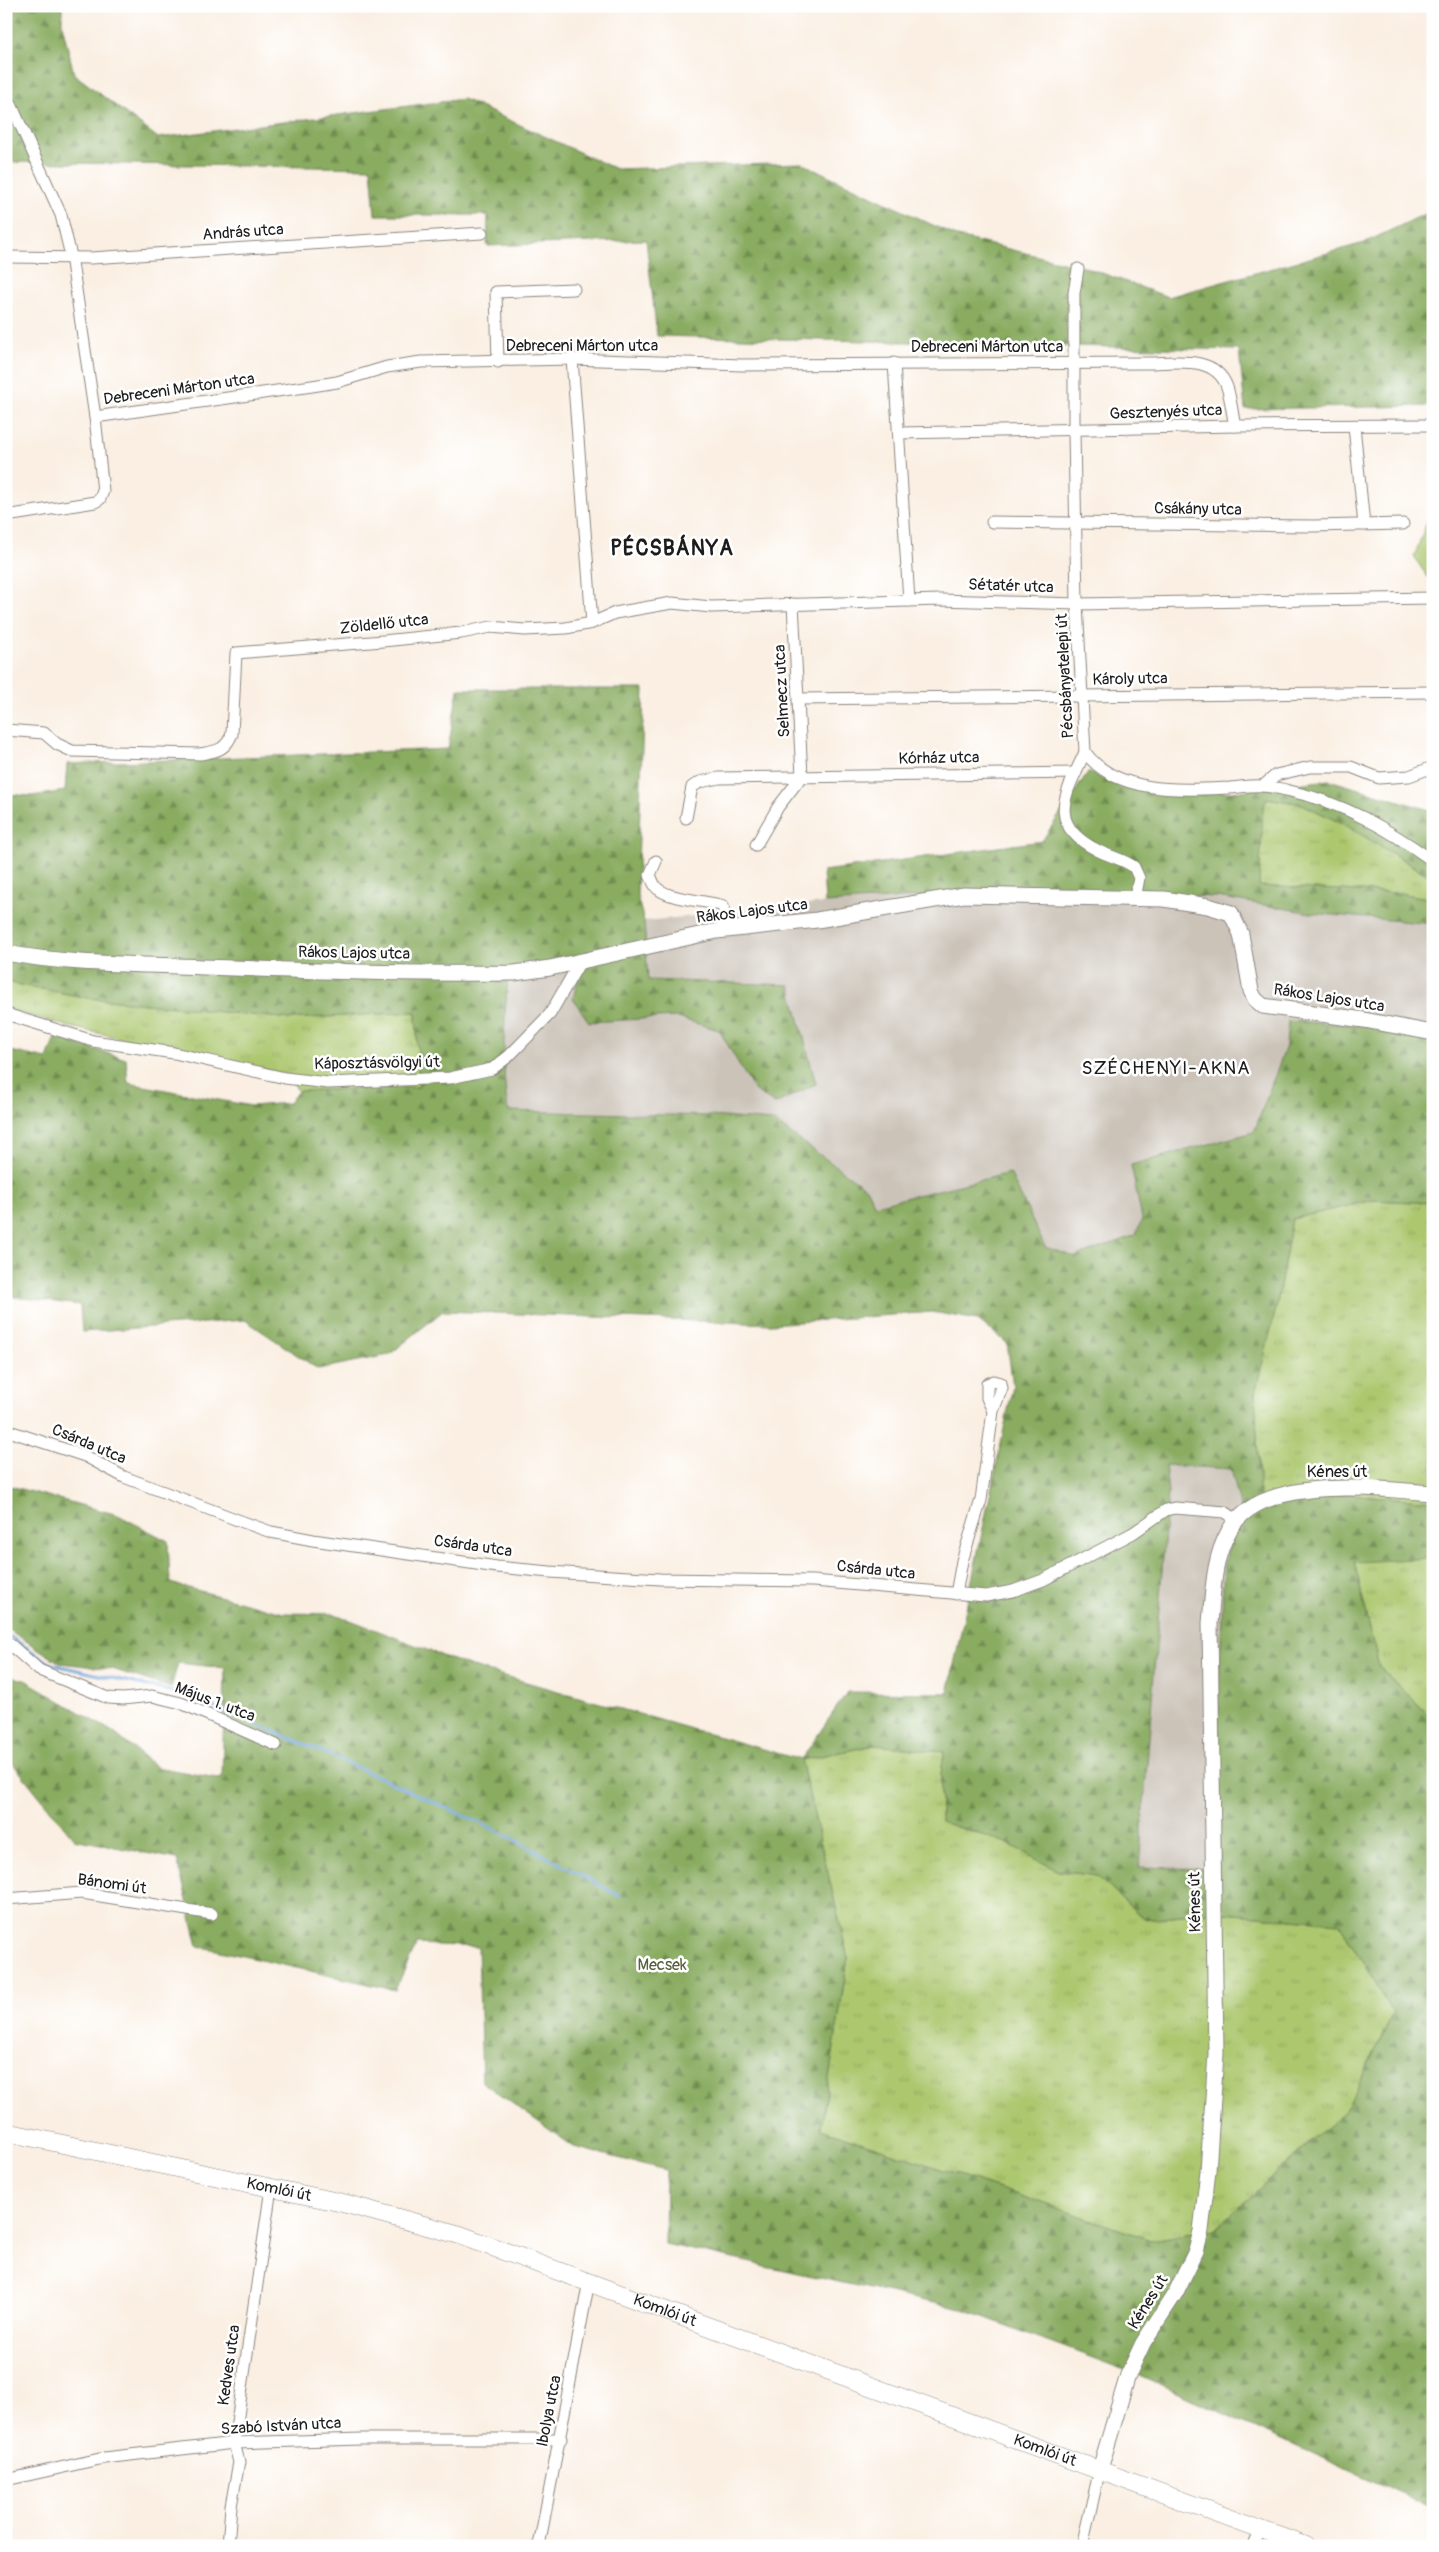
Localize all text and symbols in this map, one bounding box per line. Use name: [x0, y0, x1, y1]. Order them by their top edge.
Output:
street label: András utca: [202, 219, 284, 245]
street label: Debreceni Márton utca: [506, 336, 658, 356]
street label: Debreceni Márton utca: [911, 337, 1063, 357]
street label: Debreceni Márton utca: [102, 368, 256, 410]
street label: Gesztenyés utca: [1109, 400, 1223, 424]
street label: Csákány utca: [1154, 498, 1242, 520]
district label: PÉCSBÁNYA: [610, 534, 734, 562]
street label: Sétatér utca: [968, 575, 1054, 597]
street label: Zöldellő utca: [339, 609, 429, 639]
street label: Pécsbányatelepi út: [1052, 612, 1078, 739]
street label: Selmecz utca: [770, 644, 794, 738]
street label: Károly utca: [1092, 668, 1168, 690]
street label: Kórház utca: [898, 747, 980, 769]
street label: Rákos Lajos utca: [695, 894, 809, 928]
street label: Rákos Lajos utca: [298, 942, 410, 964]
street label: Rákos Lajos utca: [1272, 979, 1386, 1017]
street label: Káposztásvölgyi út: [314, 1052, 440, 1074]
district label: SZÉCHENYI-AKNA: [1082, 1056, 1250, 1080]
street label: Csárda utca: [49, 1419, 129, 1469]
street label: Kénes út: [1307, 1462, 1368, 1482]
street label: Csárda utca: [433, 1531, 513, 1561]
street label: Csárda utca: [836, 1556, 916, 1584]
street label: Május 1. utca: [172, 1678, 258, 1726]
street label: Bánomi út: [76, 1869, 148, 1899]
street label: Kénes út: [1184, 1871, 1206, 1932]
park label: Mecsek: [637, 1955, 687, 1975]
street label: Komlói út: [245, 2173, 314, 2206]
street label: Kénes út: [1123, 2271, 1173, 2333]
street label: Komlói út: [631, 2290, 700, 2331]
street label: Kedves utca: [213, 2323, 245, 2407]
street label: Ibolya utca: [532, 2373, 566, 2449]
street label: Szabó István utca: [220, 2413, 342, 2439]
street label: Komlói út: [1011, 2430, 1080, 2471]

